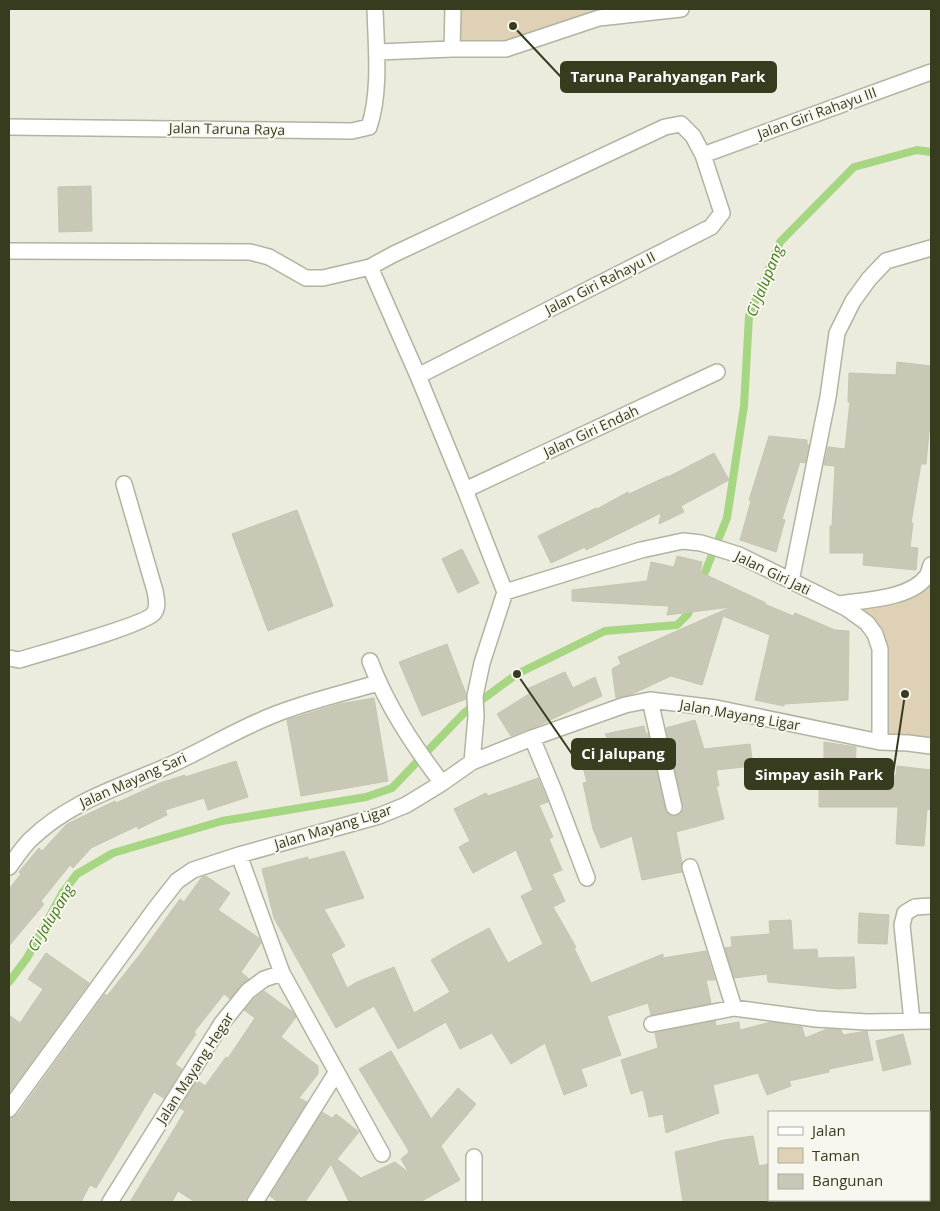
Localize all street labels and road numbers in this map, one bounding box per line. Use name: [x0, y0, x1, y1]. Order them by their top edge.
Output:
street label: Jalan Giri Rahayu III: [753, 82, 879, 144]
street label: Jalan Taruna Raya: [167, 118, 285, 139]
street label: Jalan Giri Rahayu II: [540, 247, 658, 320]
street label: Jalan Giri Endah: [538, 400, 641, 462]
street label: Jalan Giri Jati: [731, 545, 814, 599]
street label: Jalan Mayang Ligar: [676, 694, 802, 735]
street label: Jalan Mayang Sari: [75, 748, 189, 812]
street label: Jalan Mayang Ligar: [270, 800, 394, 854]
street label: Jalan Mayang Hegar: [150, 1008, 238, 1129]

